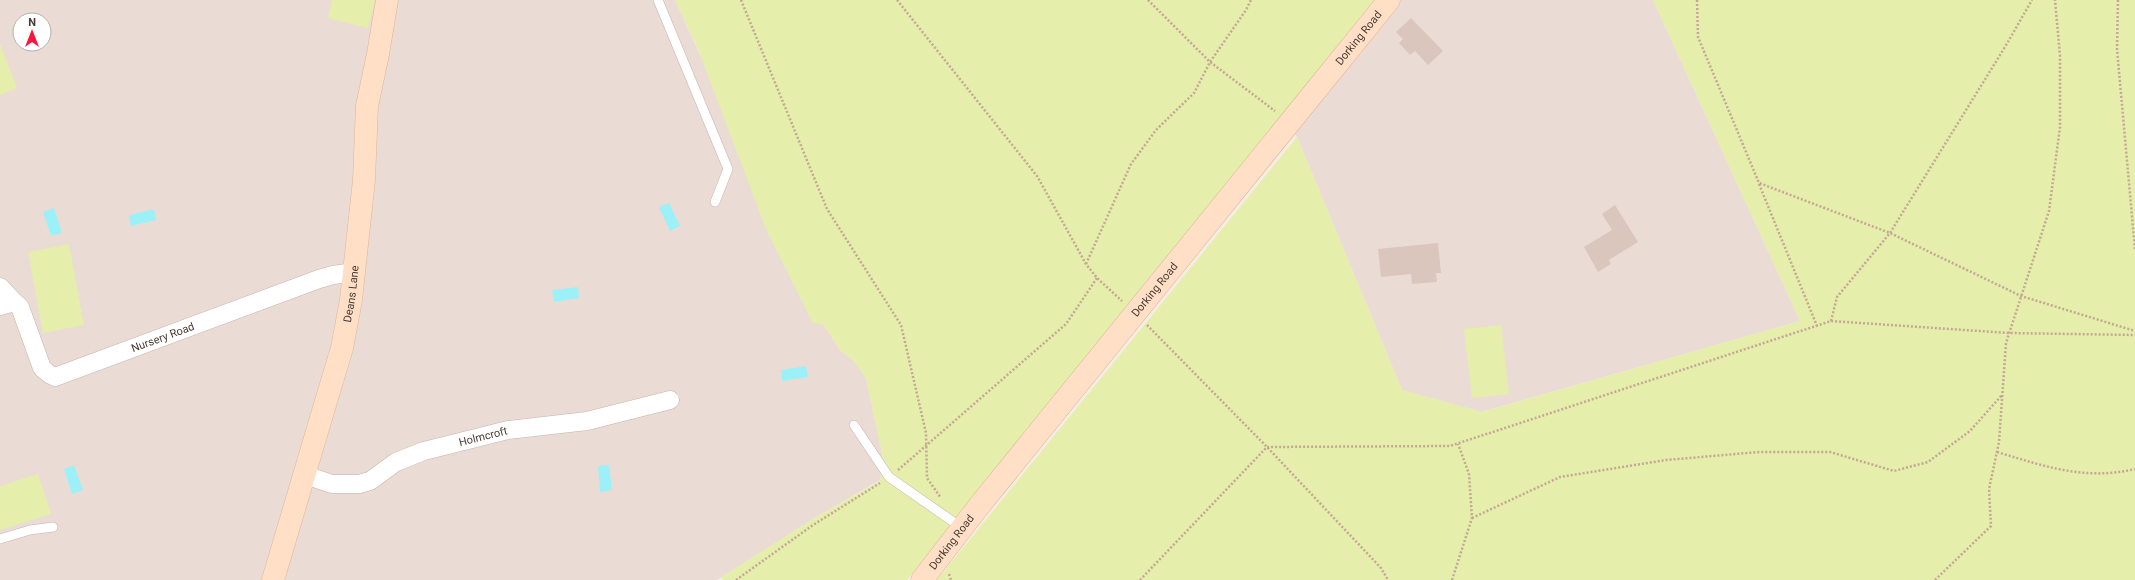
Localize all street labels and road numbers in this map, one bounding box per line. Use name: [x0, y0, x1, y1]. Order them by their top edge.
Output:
street label: Dorking Road: [1333, 8, 1385, 68]
street label: Dorking Road: [1129, 260, 1181, 320]
street label: Deans Lane: [341, 265, 362, 323]
street label: Nursery Road: [130, 320, 196, 355]
street label: Holmcroft: [458, 424, 509, 449]
street label: Dorking Road: [926, 512, 977, 572]

